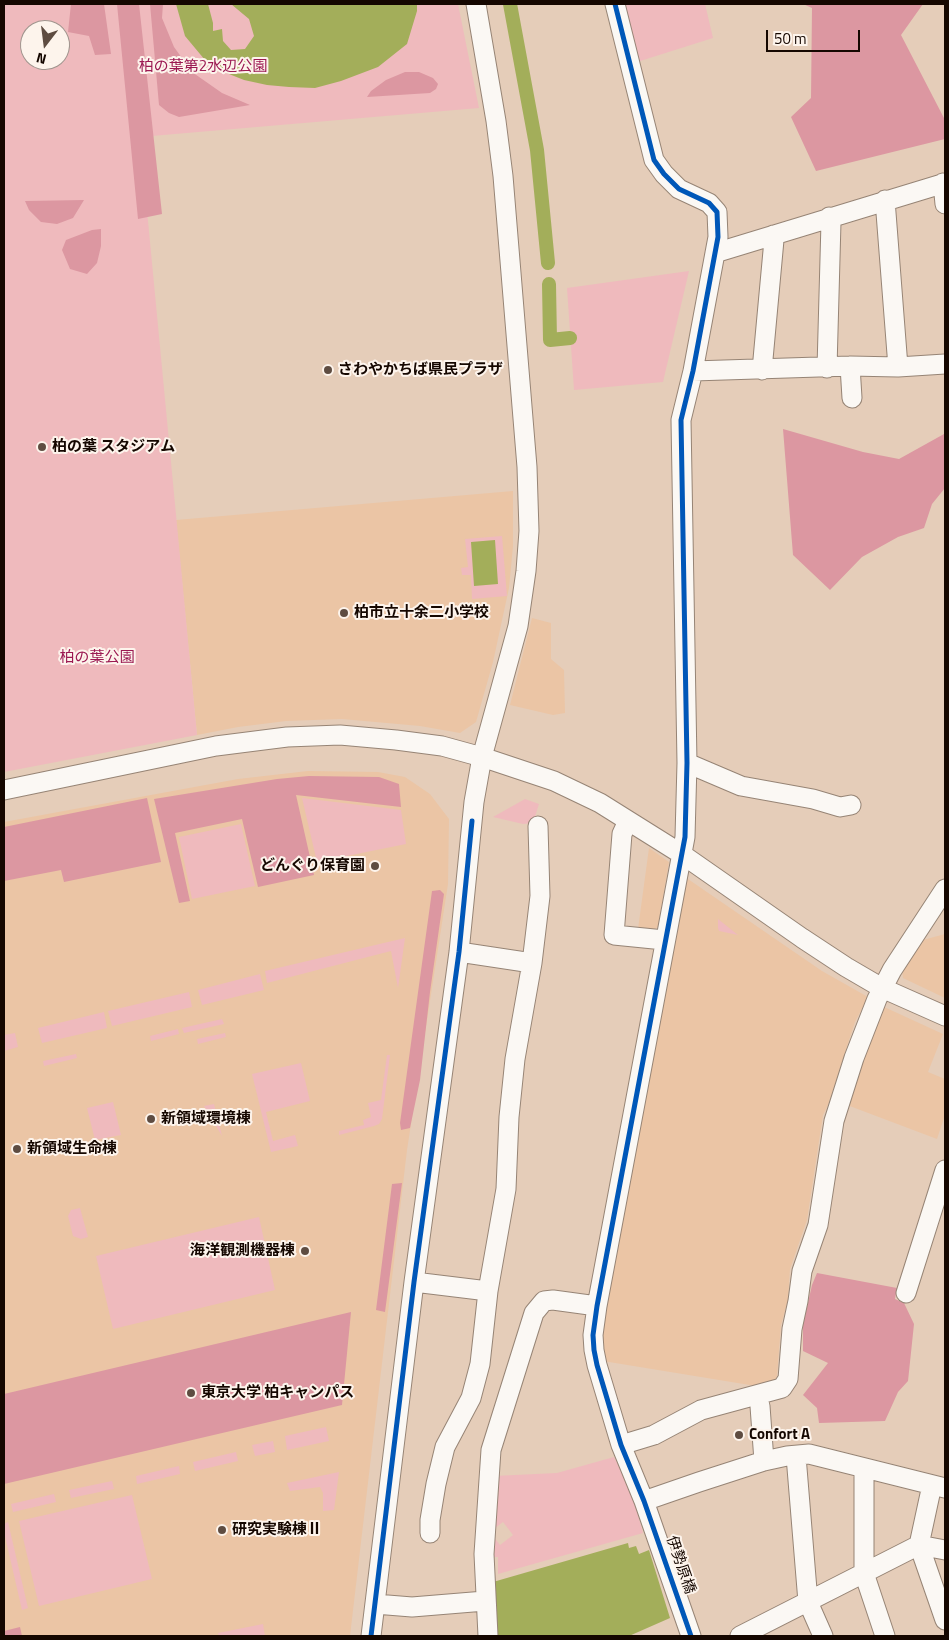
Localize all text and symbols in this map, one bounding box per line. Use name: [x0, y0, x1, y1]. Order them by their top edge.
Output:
north arrow: [20, 20, 70, 70]
scale bar: [769, 20, 863, 52]
text: 50 m: [774, 27, 807, 50]
text: N: [34, 48, 49, 70]
park label: 柏の葉第2水辺公園: [139, 58, 267, 76]
place label: さわやかちば県民プラザ: [338, 361, 503, 379]
marker: さわやかちば県民プラザ: [322, 364, 334, 376]
place label: 柏の葉 スタジアム: [52, 438, 175, 456]
marker: 柏の葉 スタジアム: [36, 441, 48, 453]
place label: 柏市立十余二小学校: [354, 604, 489, 622]
marker: 柏市立十余二小学校: [338, 607, 350, 619]
park label: 柏の葉公園: [60, 649, 134, 667]
place label: どんぐり保育園: [260, 857, 365, 875]
marker: どんぐり保育園: [369, 860, 381, 872]
place label: 新領域環境棟: [161, 1110, 251, 1128]
marker: 新領域環境棟: [145, 1113, 157, 1125]
place label: 新領域生命棟: [27, 1140, 117, 1158]
marker: 新領域生命棟: [11, 1143, 23, 1155]
place label: 海洋観測機器棟: [190, 1242, 295, 1260]
marker: 海洋観測機器棟: [299, 1245, 311, 1257]
place label: 東京大学 柏キャンパス: [201, 1384, 354, 1402]
marker: 東京大学 柏キャンパス: [185, 1387, 197, 1399]
place label: Confort A: [749, 1426, 810, 1444]
marker: Confort A: [733, 1429, 745, 1441]
place label: 研究実験棟Ⅱ: [232, 1521, 322, 1539]
marker: 研究実験棟Ⅱ: [216, 1524, 228, 1536]
street label: 伊勢原橋: [662, 1534, 698, 1596]

